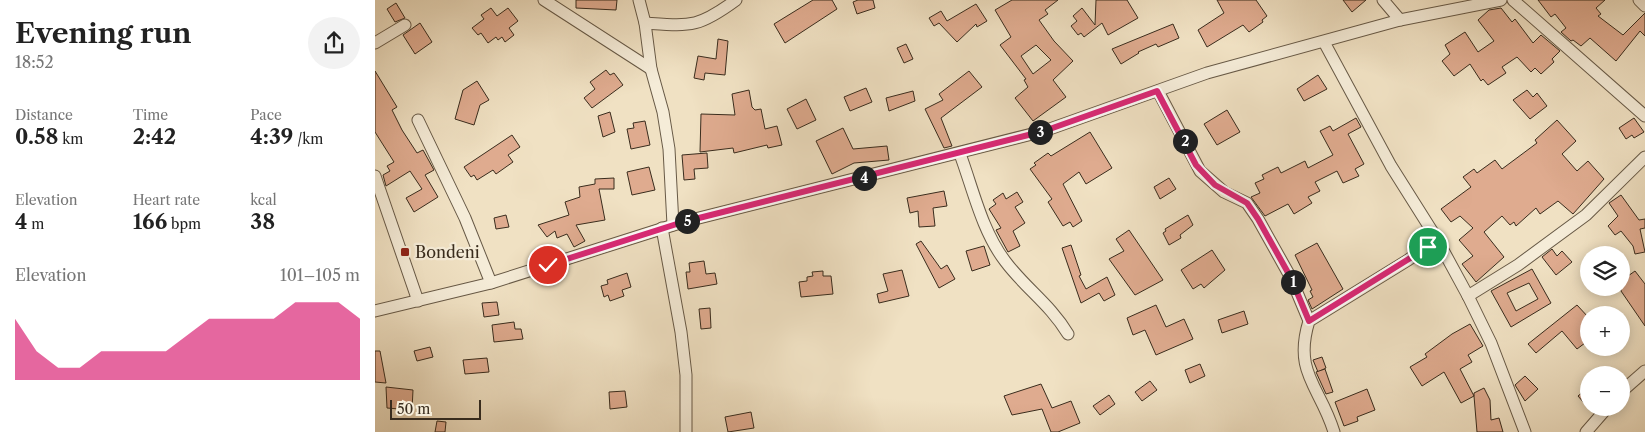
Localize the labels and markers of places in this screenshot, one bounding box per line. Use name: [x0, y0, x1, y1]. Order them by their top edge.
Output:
pin: 3: [1027, 120, 1053, 144]
pin: 2: [1173, 128, 1197, 154]
pin: 4: [851, 166, 877, 190]
pin: 5: [675, 208, 699, 234]
pin: [1407, 226, 1449, 268]
place label: Bondeni: [415, 242, 480, 262]
pin: [527, 244, 569, 286]
marker: Bondeni: [399, 246, 411, 258]
pin: 1: [1281, 270, 1305, 294]

